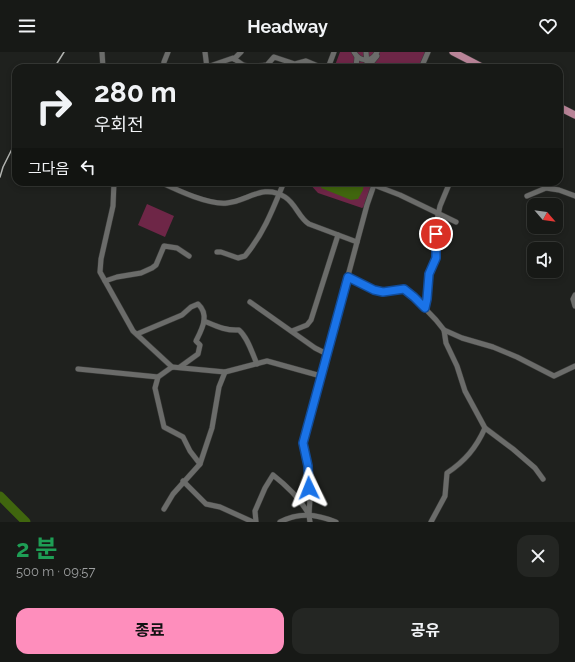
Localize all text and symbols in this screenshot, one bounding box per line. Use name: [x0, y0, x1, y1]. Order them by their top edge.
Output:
icon: menu: [16, 15, 38, 37]
icon: heart: [537, 15, 559, 37]
text: Headway: [247, 16, 328, 37]
text: 280 m: [94, 76, 177, 109]
icon: right: [28, 80, 80, 132]
text: 우회전: [94, 114, 144, 135]
icon: left: [77, 156, 99, 178]
text: 그다음: [28, 160, 69, 178]
north arrow: [527, 198, 563, 234]
map controls: [527, 198, 563, 278]
pin: [419, 217, 453, 251]
icon: arrive: [425, 223, 447, 245]
button: sound: [527, 242, 563, 278]
position arrow: [288, 467, 330, 509]
text: 2 분: [16, 534, 57, 563]
button: close: [517, 535, 559, 577]
text: 500 m · 09:57: [16, 564, 95, 579]
button: 종료: [16, 608, 284, 654]
button: 공유: [292, 608, 559, 654]

